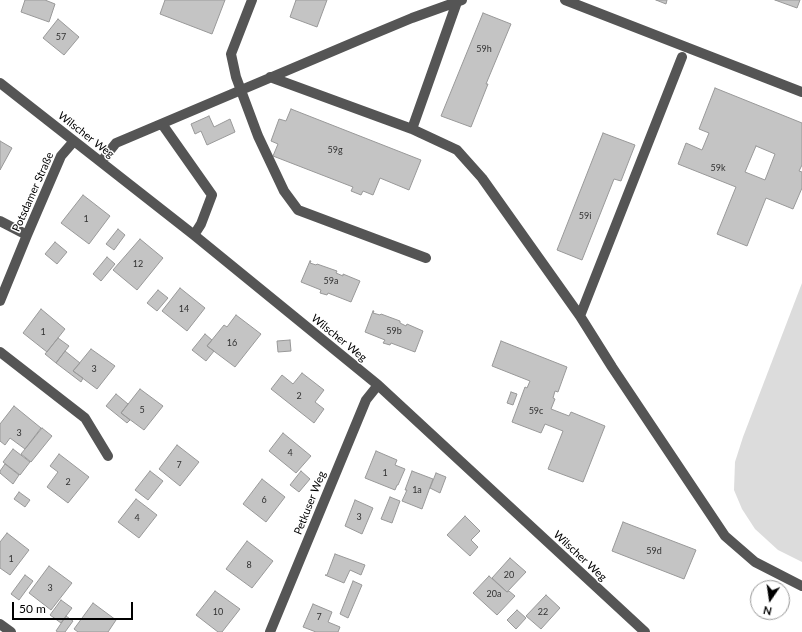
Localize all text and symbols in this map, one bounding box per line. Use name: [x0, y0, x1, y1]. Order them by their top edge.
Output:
house number: 57: [56, 32, 66, 42]
house number: 59h: [476, 44, 492, 54]
street label: Wilscher Weg: [55, 109, 117, 161]
house number: 59g: [327, 145, 343, 155]
street label: Potsdamer Straße: [10, 150, 56, 234]
house number: 59k: [710, 163, 726, 173]
house number: 59i: [579, 211, 591, 221]
house number: 1: [83, 214, 89, 224]
house number: 12: [133, 259, 143, 269]
house number: 59a: [324, 276, 338, 286]
house number: 14: [179, 304, 189, 314]
street label: Wilscher Weg: [309, 312, 369, 364]
house number: 59b: [386, 326, 402, 336]
house number: 1: [40, 327, 46, 337]
house number: 16: [227, 338, 237, 348]
house number: 3: [91, 364, 97, 374]
house number: 2: [296, 391, 302, 401]
house number: 5: [139, 405, 145, 415]
house number: 59c: [529, 406, 543, 416]
house number: 3: [16, 428, 22, 438]
house number: 4: [287, 448, 293, 458]
house number: 7: [176, 460, 182, 470]
house number: 1: [382, 468, 388, 478]
street label: Petkuser Weg: [291, 469, 329, 537]
house number: 2: [65, 477, 71, 487]
house number: 1a: [412, 485, 422, 495]
house number: 6: [261, 495, 267, 505]
house number: 3: [356, 512, 362, 522]
house number: 4: [134, 513, 140, 523]
street label: Wilscher Weg: [551, 528, 609, 584]
house number: 59d: [646, 546, 662, 556]
house number: 1: [8, 554, 14, 564]
house number: 8: [246, 560, 252, 570]
house number: 20: [504, 570, 514, 580]
north arrow: [750, 580, 790, 620]
house number: 3: [47, 583, 53, 593]
house number: 20a: [487, 589, 501, 599]
scale bar: [14, 594, 135, 620]
text: 50 m: [19, 601, 46, 616]
text: N: [762, 604, 773, 618]
house number: 10: [213, 607, 223, 617]
house number: 22: [538, 607, 548, 617]
house number: 7: [316, 612, 322, 622]

